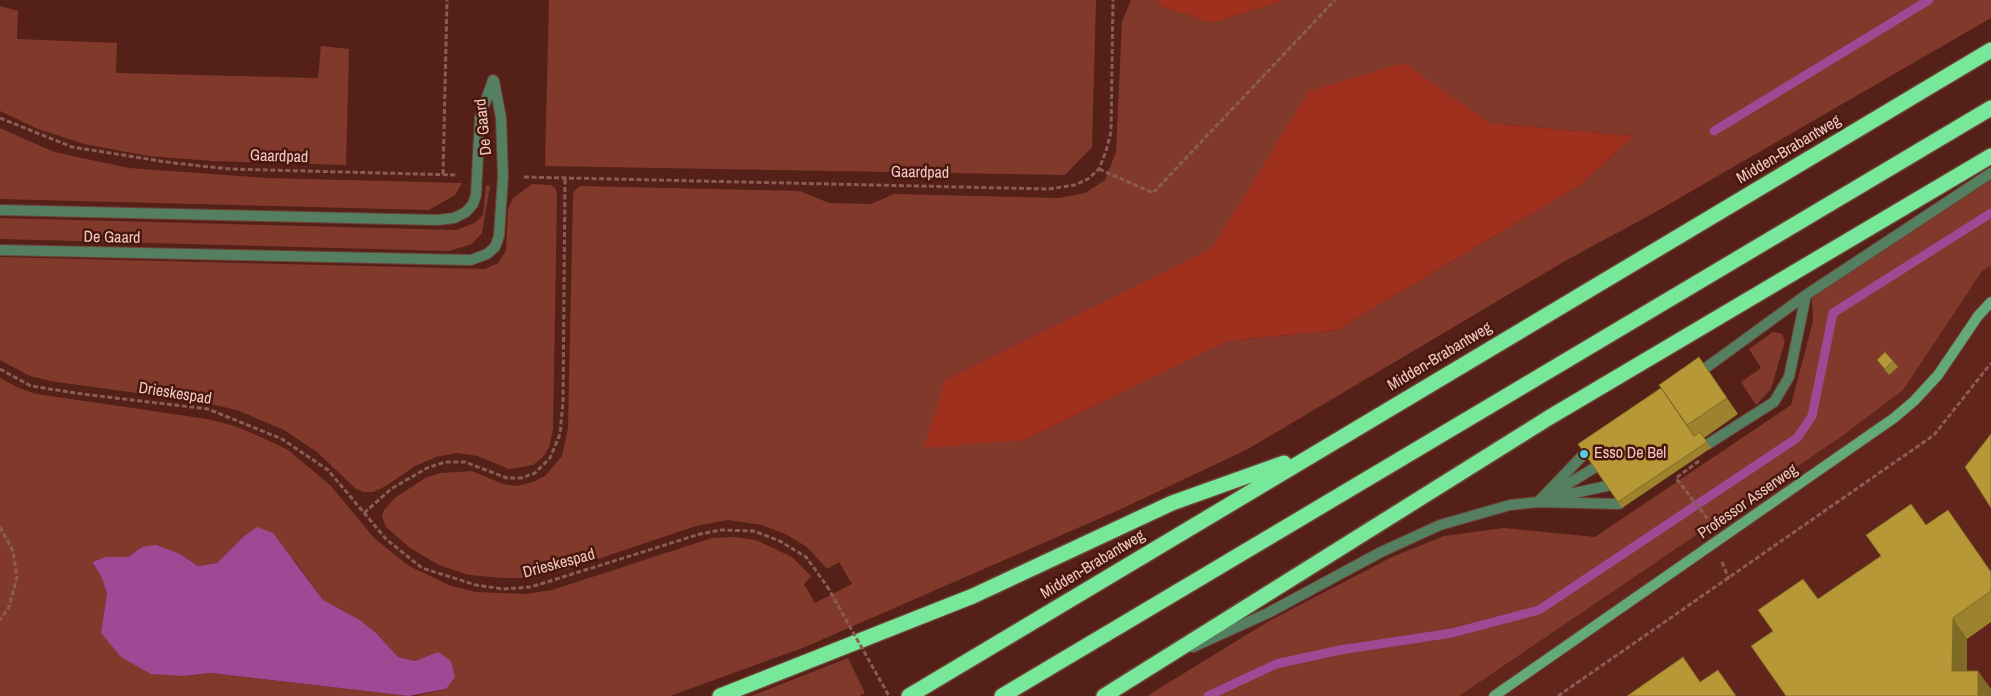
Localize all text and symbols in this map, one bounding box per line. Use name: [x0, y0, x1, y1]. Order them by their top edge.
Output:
street label: De Gaard: [471, 98, 497, 156]
street label: Midden-Brabantweg: [1733, 111, 1845, 189]
street label: Gaardpad: [250, 146, 308, 168]
street label: Gaardpad: [891, 163, 949, 183]
street label: De Gaard: [83, 228, 141, 248]
street label: Midden-Brabantweg: [1384, 318, 1496, 396]
street label: Drieskespad: [137, 379, 213, 409]
place label: Esso De Bel: [1594, 444, 1666, 464]
marker: Esso De Bel: [1578, 448, 1590, 460]
street label: Professor Asserweg: [1694, 460, 1802, 544]
street label: Midden-Brabantweg: [1037, 526, 1149, 604]
street label: Drieskespad: [521, 545, 597, 583]

